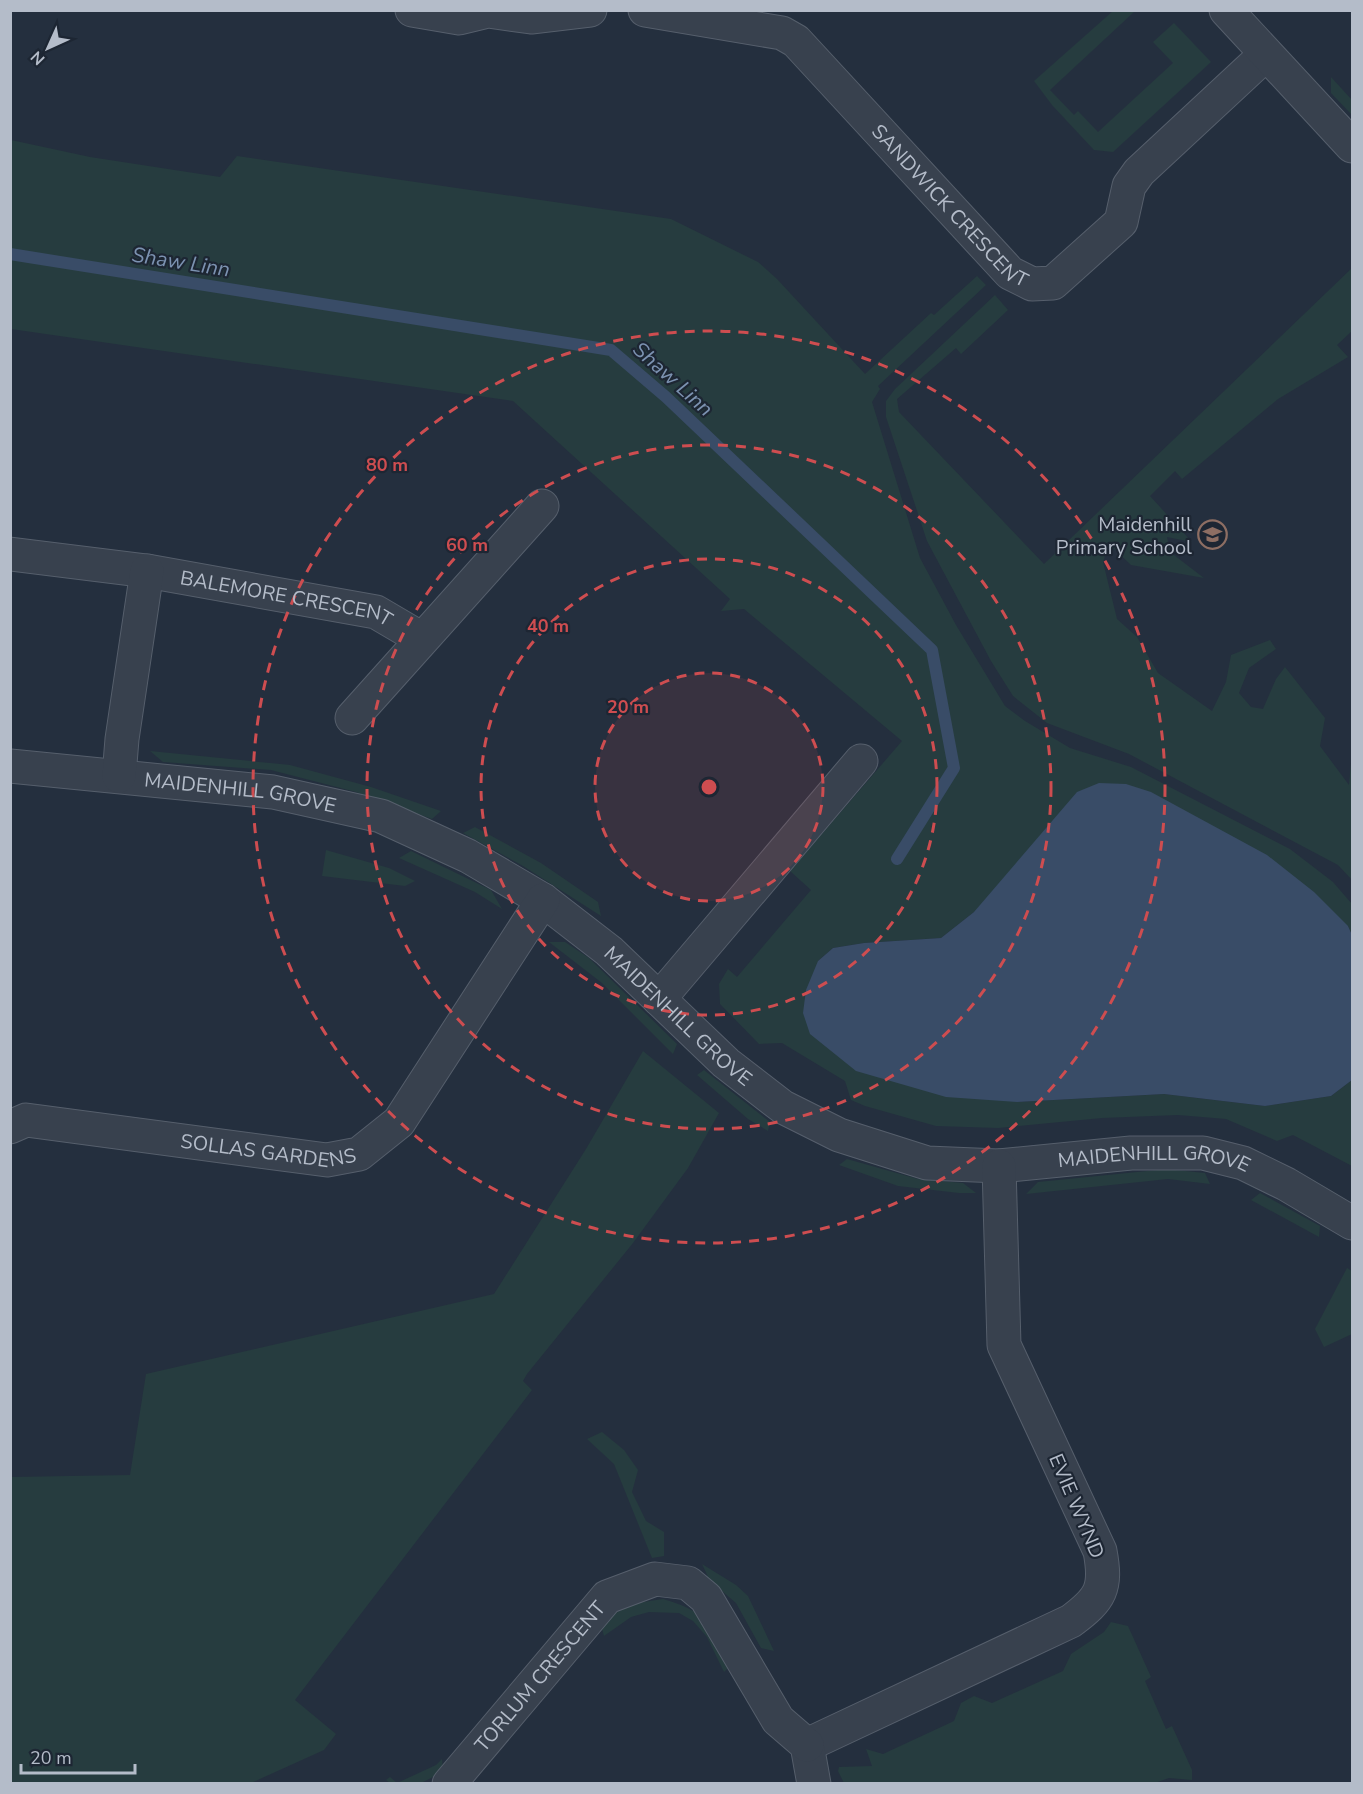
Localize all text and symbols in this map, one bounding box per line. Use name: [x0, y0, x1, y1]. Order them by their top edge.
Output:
north arrow: [18, 18, 78, 78]
text: N: [26, 46, 50, 70]
street label: SANDWICK CRESCENT: [865, 118, 1033, 294]
water label: Shaw Linn: [130, 240, 232, 284]
water label: Shaw Linn: [627, 335, 719, 423]
text: 80 m: [366, 453, 408, 477]
place label: Maidenhill Primary School: [1056, 511, 1192, 561]
school or university icon: Maidenhill Primary School: [1197, 519, 1229, 551]
text: 60 m: [446, 533, 488, 557]
street label: BALEMORE CRESCENT: [178, 564, 397, 633]
text: 40 m: [527, 614, 569, 638]
text: 20 m: [607, 695, 649, 719]
street label: MAIDENHILL GROVE: [143, 766, 339, 820]
centre of rings: [699, 777, 719, 797]
street label: MAIDENHILL GROVE: [598, 940, 758, 1092]
street label: SOLLAS GARDENS: [179, 1128, 358, 1174]
street label: MAIDENHILL GROVE: [1057, 1139, 1255, 1179]
street label: EVIE WYND: [1042, 1450, 1111, 1563]
street label: TORLUM CRESCENT: [469, 1595, 612, 1758]
scale bar: [21, 1737, 135, 1775]
text: 20 m: [30, 1746, 72, 1770]

